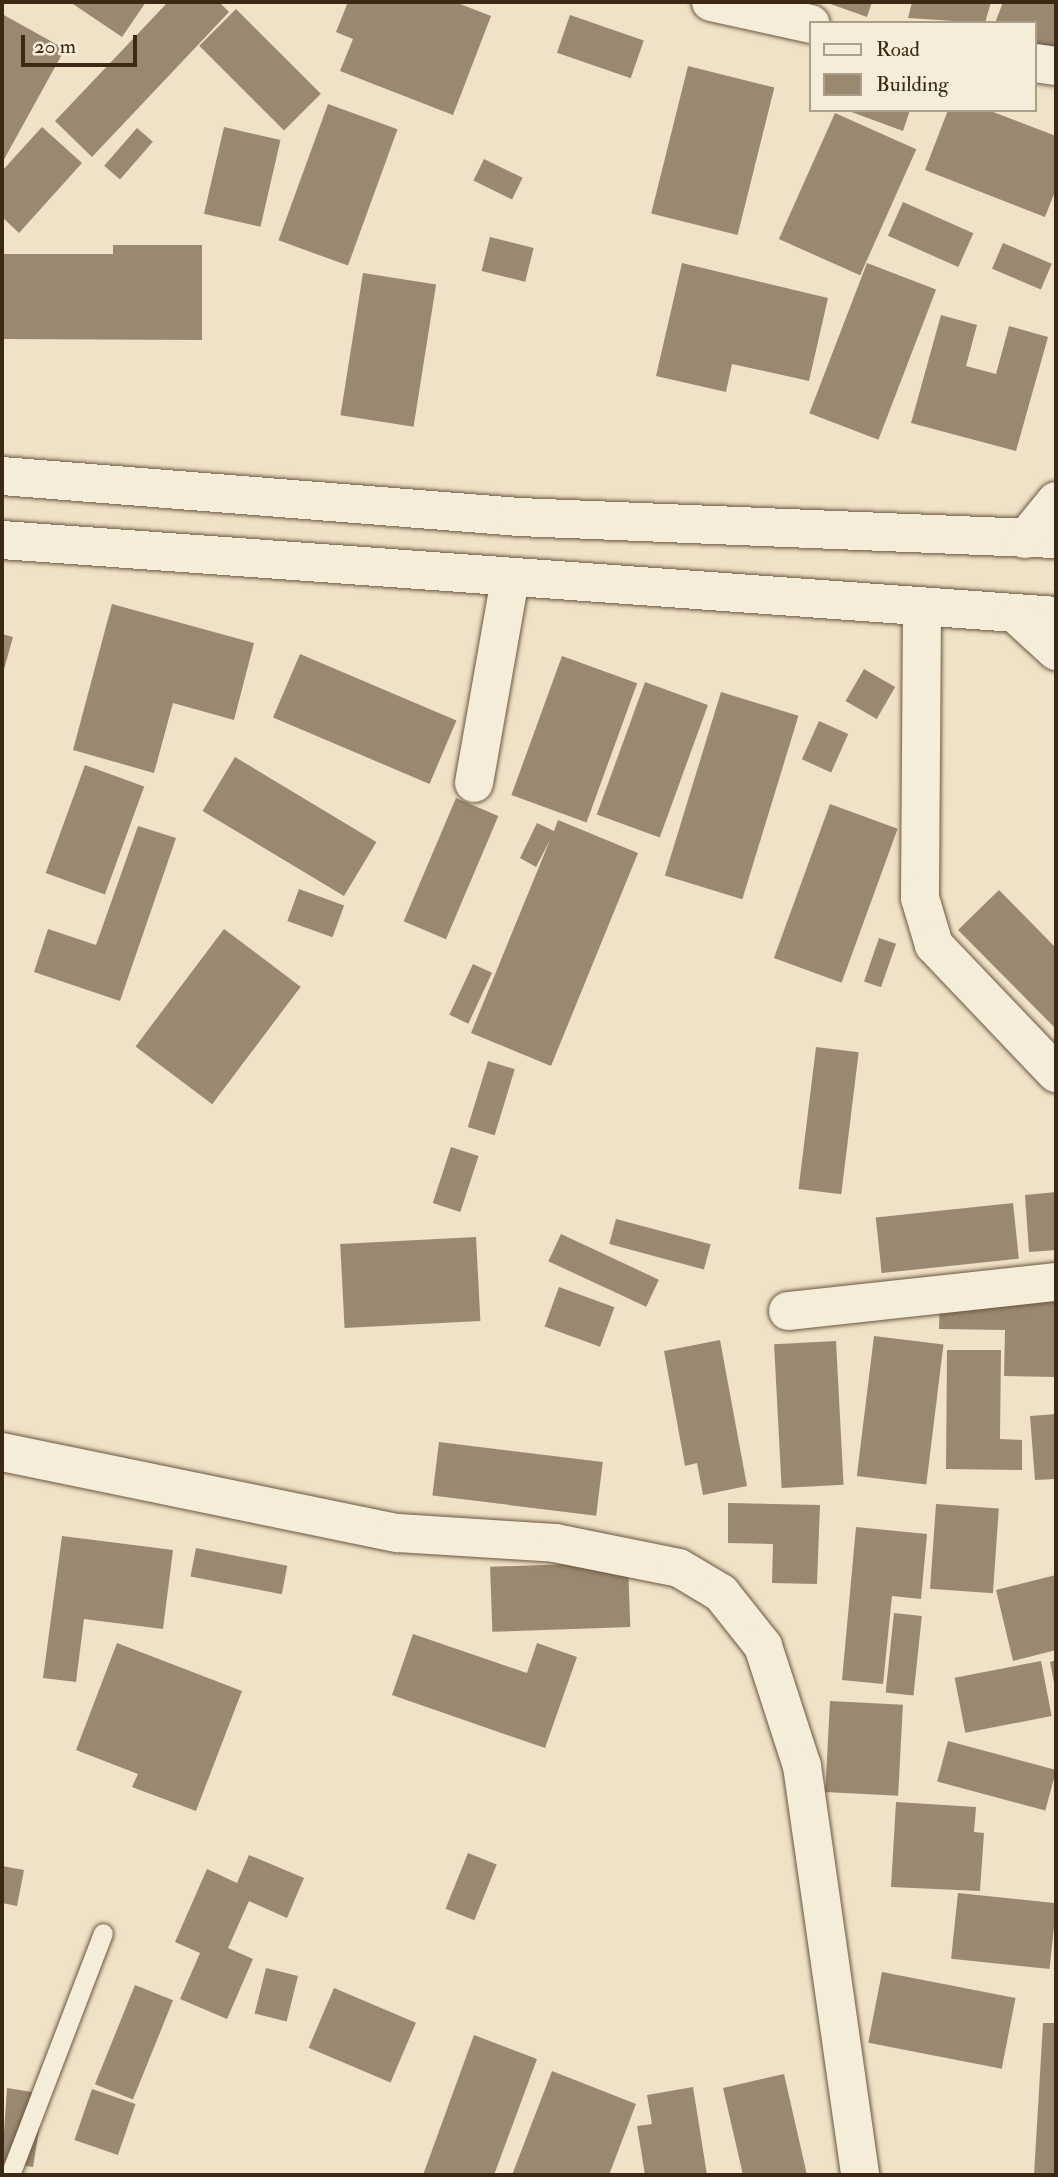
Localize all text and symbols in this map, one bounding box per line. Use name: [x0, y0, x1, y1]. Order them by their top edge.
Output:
scale bar: [24, 21, 140, 65]
legend: [810, 21, 1037, 112]
text: 20 m: [34, 33, 76, 60]
text: Road: [876, 36, 920, 63]
text: Building: [876, 71, 949, 98]

